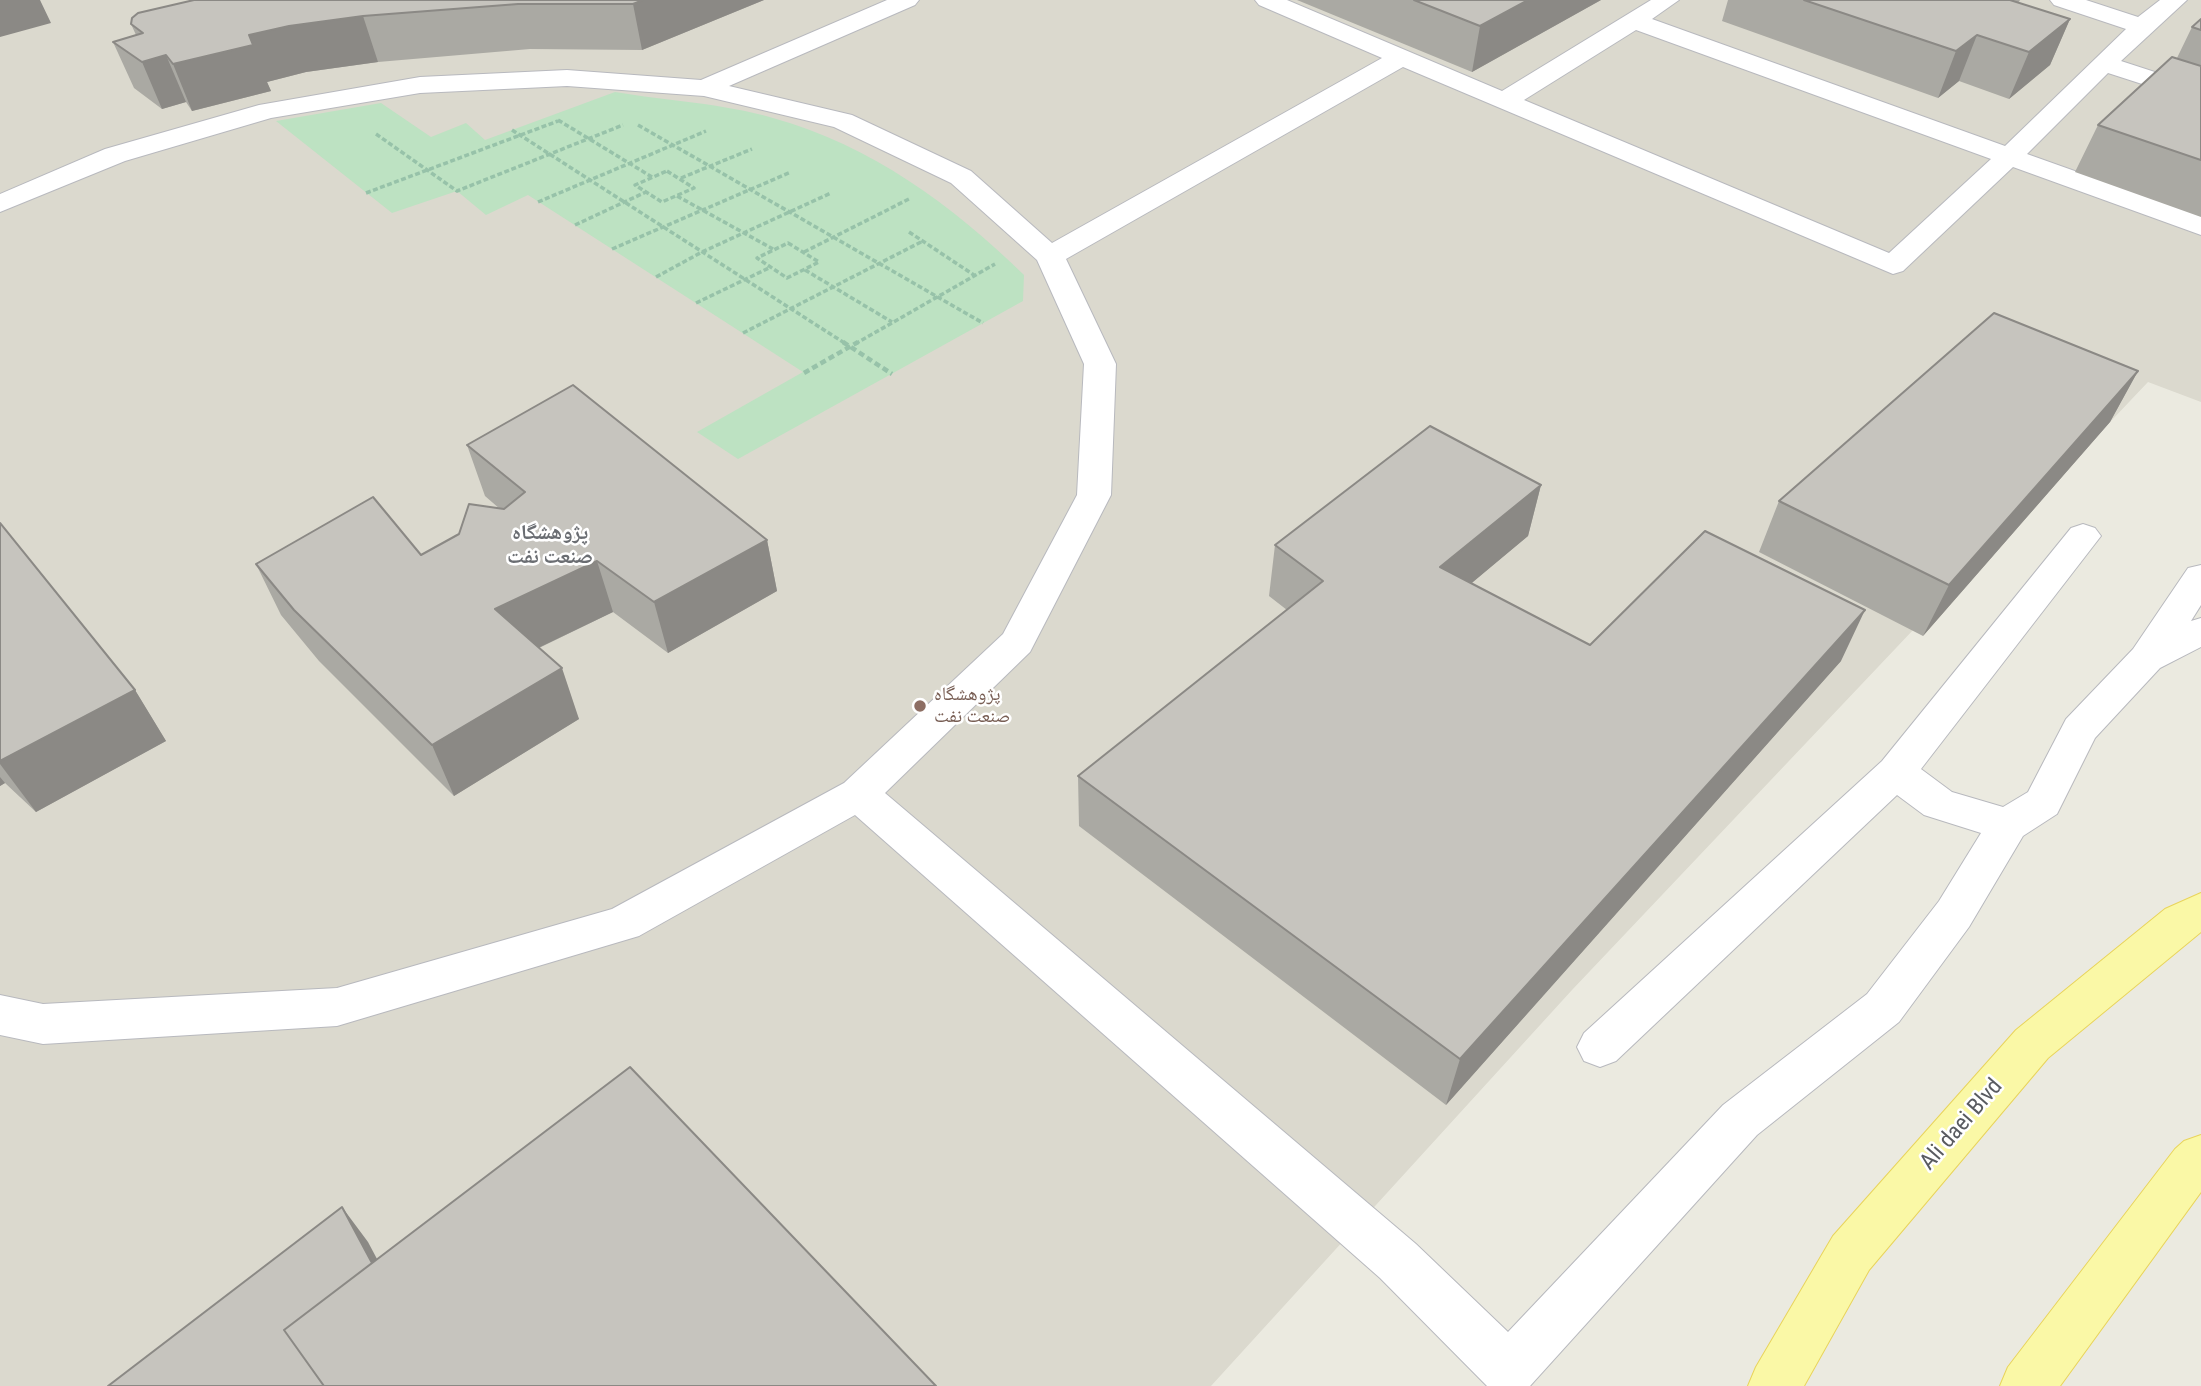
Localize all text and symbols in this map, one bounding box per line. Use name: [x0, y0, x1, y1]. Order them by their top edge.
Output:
district label: پژوهشگاه صنعت نفت: [507, 521, 593, 571]
place label: پژوهشگاه صنعت نفت: [934, 684, 1010, 728]
marker: پژوهشگاه صنعت نفت: [912, 698, 928, 714]
street label: Ali daei Blvd: [1915, 1074, 2009, 1176]

